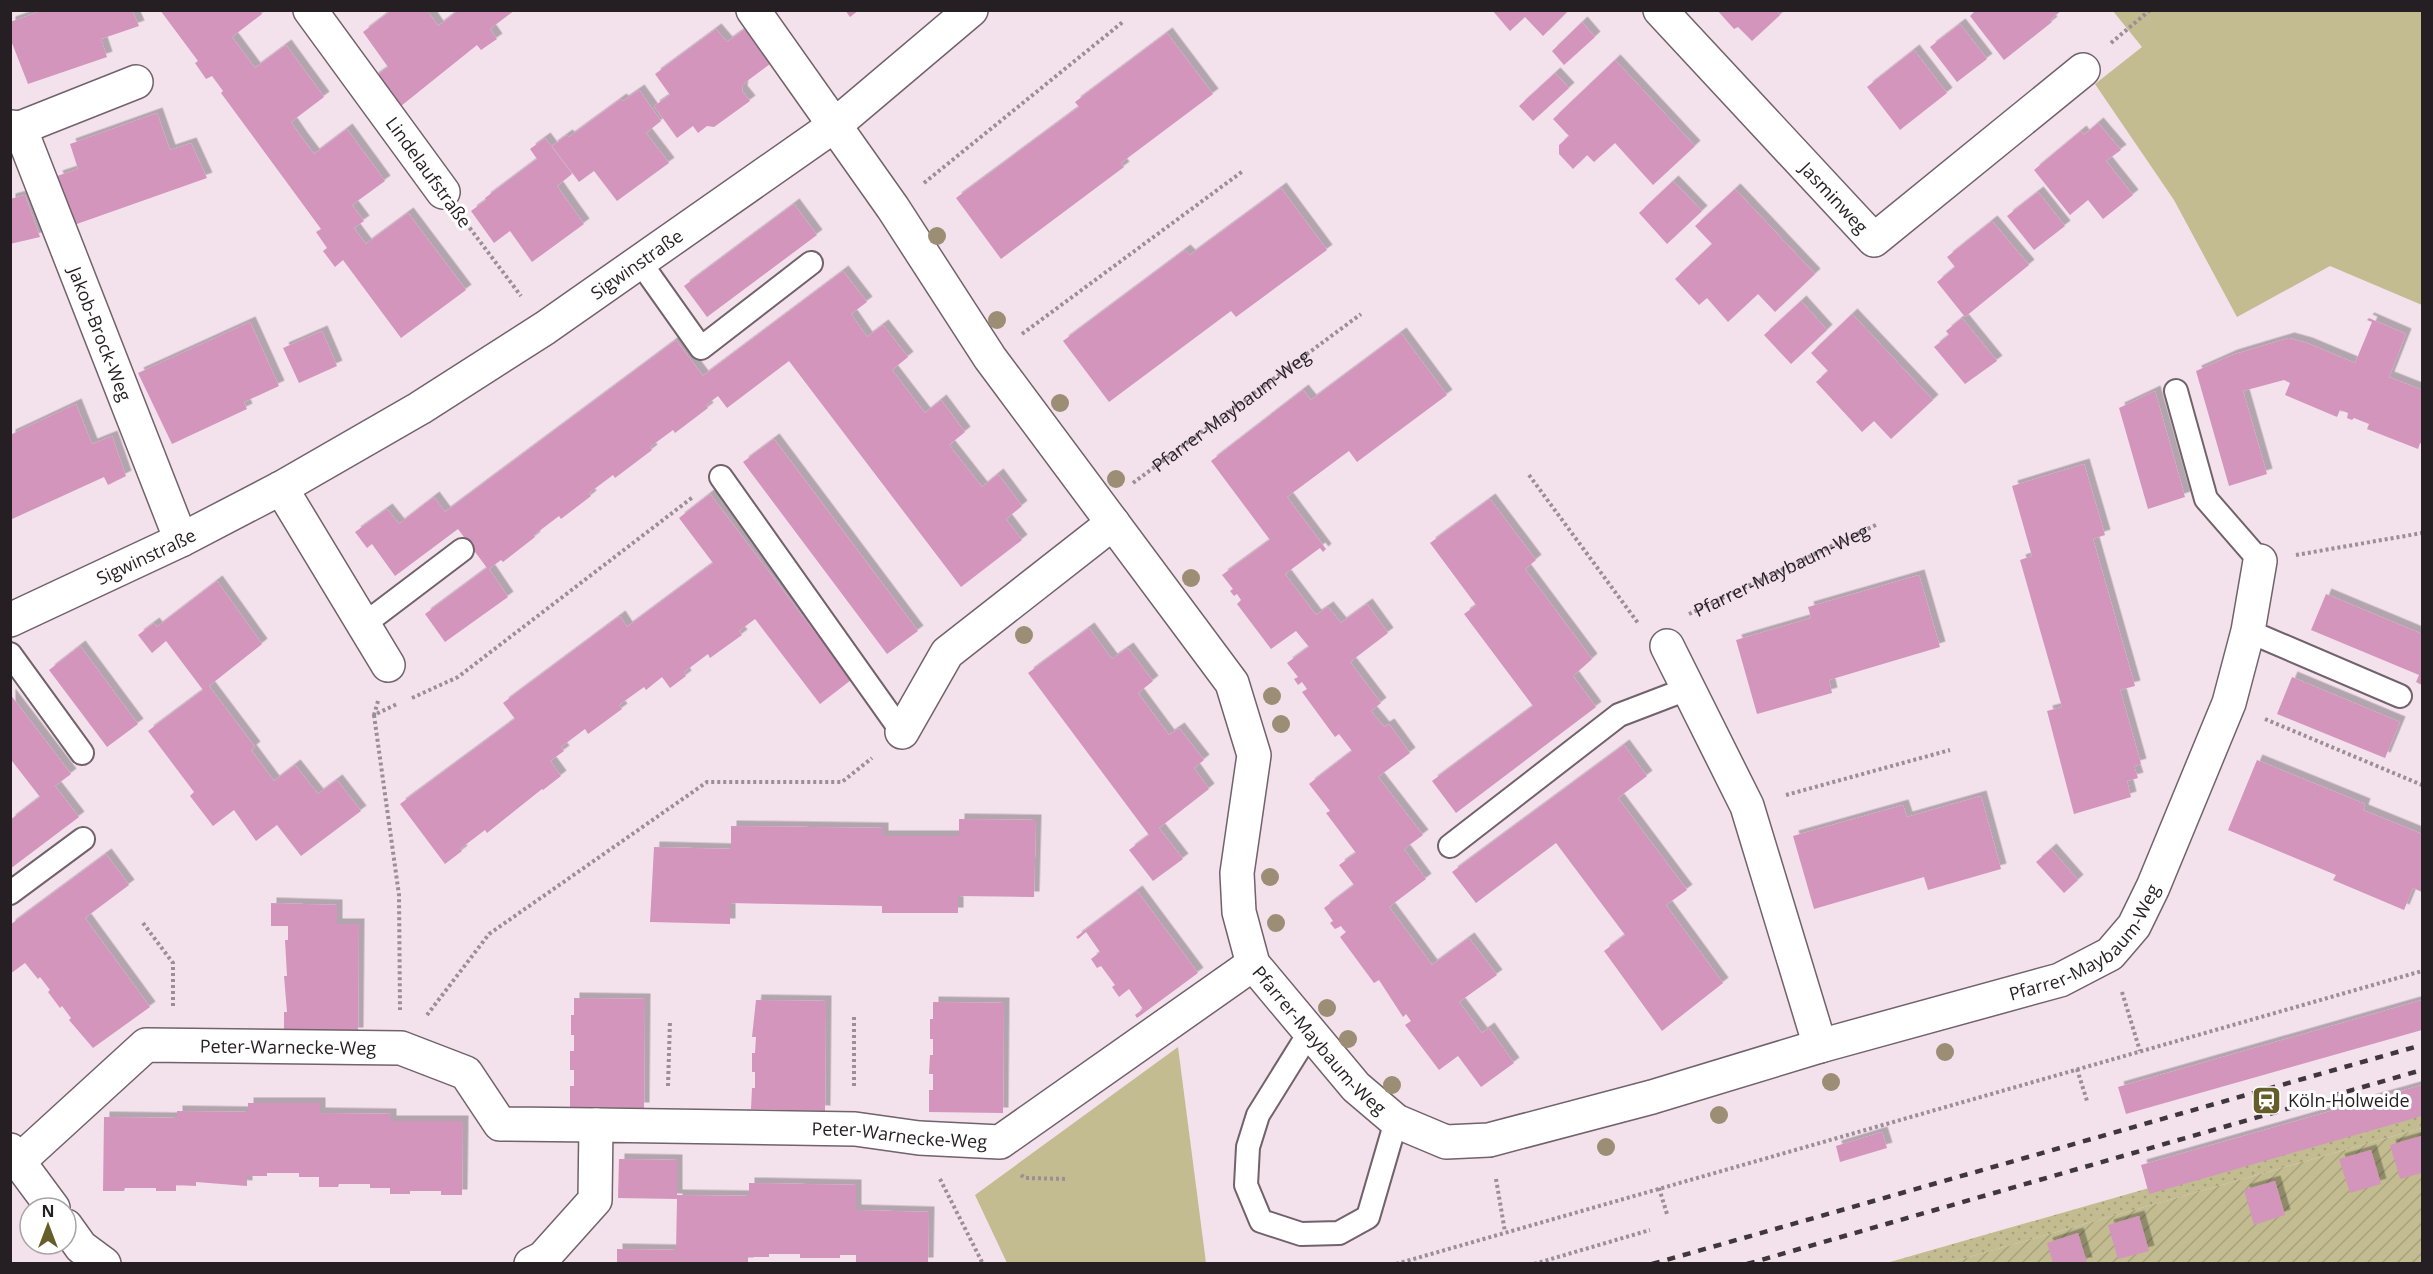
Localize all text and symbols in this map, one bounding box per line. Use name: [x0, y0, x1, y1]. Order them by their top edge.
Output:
street label: Lindelaufstraße: [381, 112, 477, 232]
street label: Jasminweg: [1794, 155, 1874, 239]
street label: Sigwinstraße: [586, 223, 687, 305]
street label: Jakob-Brock-Weg: [63, 261, 138, 405]
street label: Pfarrer-Maybaum-Weg: [1147, 344, 1315, 477]
street label: Pfarrer-Maybaum-Weg: [1690, 518, 1873, 622]
street label: Sigwinstraße: [92, 522, 200, 590]
street label: Pfarrer-Maybaum-Weg: [2006, 880, 2165, 1006]
street label: Pfarrer-Maybaum-Weg: [1247, 961, 1392, 1120]
street label: Peter-Warnecke-Weg: [200, 1034, 376, 1060]
station icon: Köln-Holweide: [2251, 1084, 2283, 1116]
place label: Köln-Holweide: [2288, 1088, 2410, 1112]
street label: Peter-Warnecke-Weg: [811, 1116, 988, 1153]
north arrow: [18, 1196, 78, 1256]
text: N: [41, 1200, 55, 1222]

